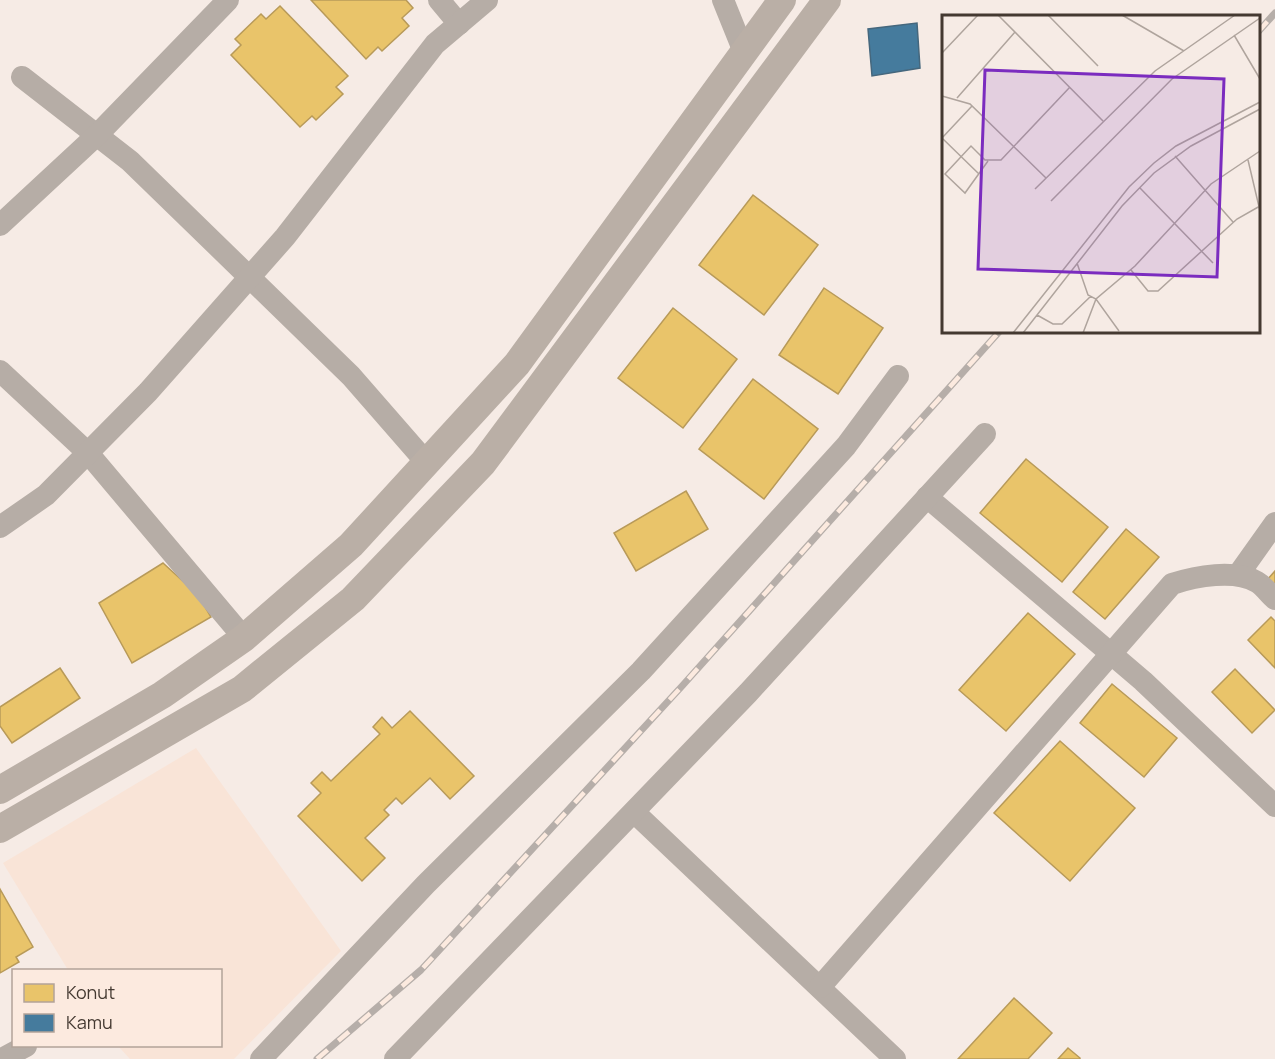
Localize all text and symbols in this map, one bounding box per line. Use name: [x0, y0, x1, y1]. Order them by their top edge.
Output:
inset map: [942, 15, 1260, 333]
legend: [12, 969, 222, 1047]
text: Konut: [66, 980, 115, 1004]
text: Kamu: [66, 1010, 113, 1034]

